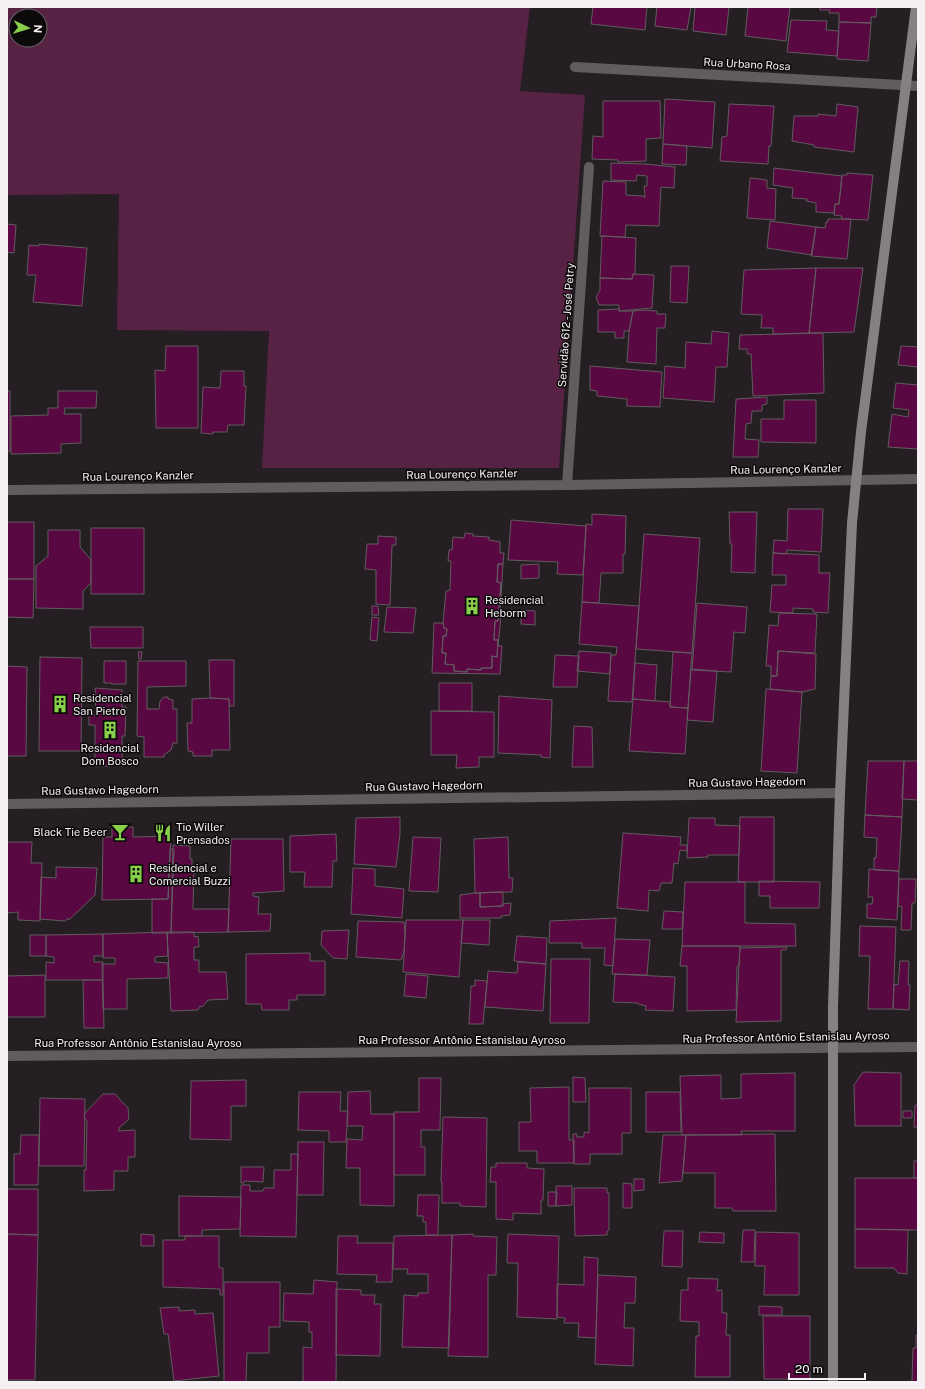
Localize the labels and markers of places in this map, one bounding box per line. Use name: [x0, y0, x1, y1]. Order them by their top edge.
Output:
place label: Residencial Heborm: [485, 594, 544, 619]
building icon: Residencial Heborm: [462, 596, 482, 616]
place label: Residencial San Pietro: [73, 692, 132, 717]
building icon: Residencial San Pietro: [50, 694, 70, 714]
building icon: Residencial Dom Bosco: [100, 720, 120, 740]
place label: Residencial Dom Bosco: [81, 742, 139, 767]
place label: Tio Willer Prensados: [176, 821, 230, 846]
bar icon: Black Tie Beer: [110, 822, 130, 842]
restaurant icon: Tio Willer Prensados: [153, 823, 173, 843]
place label: Black Tie Beer: [33, 826, 107, 838]
place label: Residencial e Comercial Buzzi: [149, 862, 231, 887]
building icon: Residencial e Comercial Buzzi: [126, 864, 146, 884]

